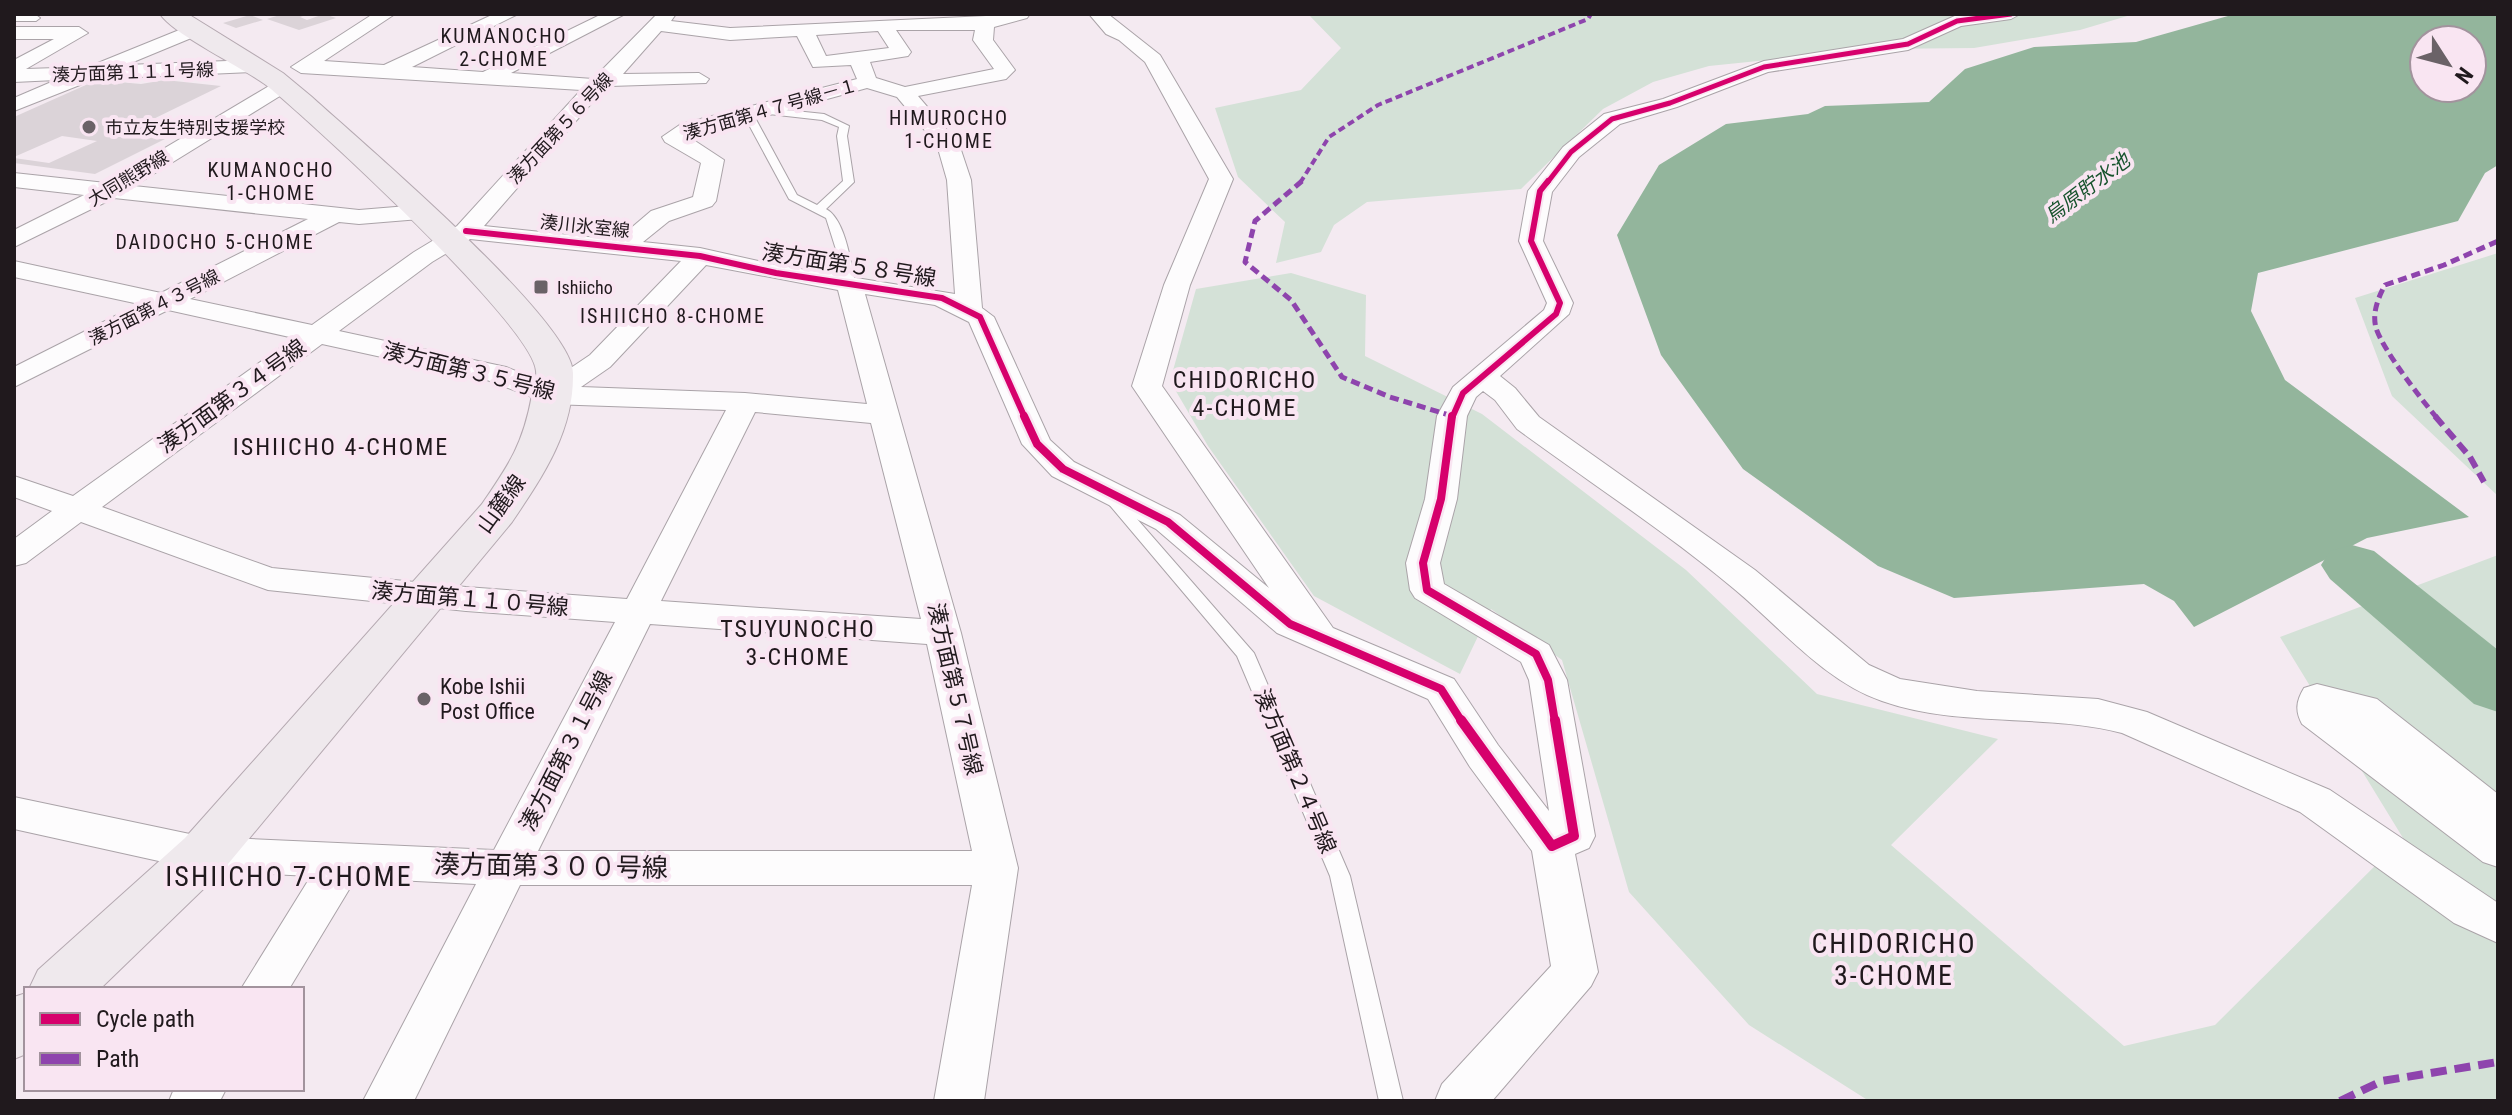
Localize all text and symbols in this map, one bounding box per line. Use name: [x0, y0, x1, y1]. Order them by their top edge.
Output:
district label: KUMANOCHO 2-CHOME: [440, 24, 568, 71]
north arrow: [2408, 24, 2488, 104]
street label: 湊方面第１１１号線: [52, 59, 214, 85]
text: N: [2450, 63, 2478, 88]
street label: 湊方面第５６号線: [503, 68, 617, 188]
street label: 湊方面第４７号線－１: [681, 74, 859, 144]
district label: HIMUROCHO 1-CHOME: [889, 106, 1009, 153]
place label: 市立友生特別支援学校: [105, 117, 285, 138]
marker: 市立友生特別支援学校: [80, 118, 98, 136]
street label: 大同熊野線: [84, 146, 172, 210]
water label: 烏原貯水池: [2040, 147, 2136, 228]
district label: KUMANOCHO 1-CHOME: [207, 158, 335, 205]
street label: 湊川氷室線: [539, 211, 631, 241]
district label: DAIDOCHO 5-CHOME: [115, 230, 315, 254]
street label: 湊方面第５８号線: [760, 239, 938, 291]
street label: 湊方面第４３号線: [85, 265, 223, 349]
place label: Ishiicho: [557, 277, 613, 298]
marker: Ishiicho: [532, 278, 550, 296]
district label: ISHIICHO 8-CHOME: [580, 304, 766, 328]
street label: 湊方面第３４号線: [153, 334, 311, 458]
street label: 湊方面第３５号線: [381, 338, 557, 404]
district label: CHIDORICHO 4-CHOME: [1173, 366, 1317, 422]
district label: ISHIICHO 4-CHOME: [233, 433, 449, 461]
street label: 山麓線: [471, 470, 531, 538]
street label: 湊方面第１１０号線: [370, 578, 570, 620]
street label: 湊方面第５７号線: [923, 600, 987, 778]
district label: TSUYUNOCHO 3-CHOME: [720, 615, 876, 671]
street label: 湊方面第３１号線: [515, 667, 617, 835]
place label: Kobe Ishii Post Office: [440, 674, 535, 724]
street label: 湊方面第２４号線: [1249, 685, 1341, 857]
marker: Kobe Ishii Post Office: [415, 690, 433, 708]
street label: 湊方面第３００号線: [434, 849, 668, 883]
district label: ISHIICHO 7-CHOME: [165, 860, 413, 893]
district label: CHIDORICHO 3-CHOME: [1812, 927, 1976, 992]
legend: [24, 987, 304, 1091]
text: Cycle path: [96, 1005, 195, 1033]
text: Path: [96, 1045, 139, 1073]

